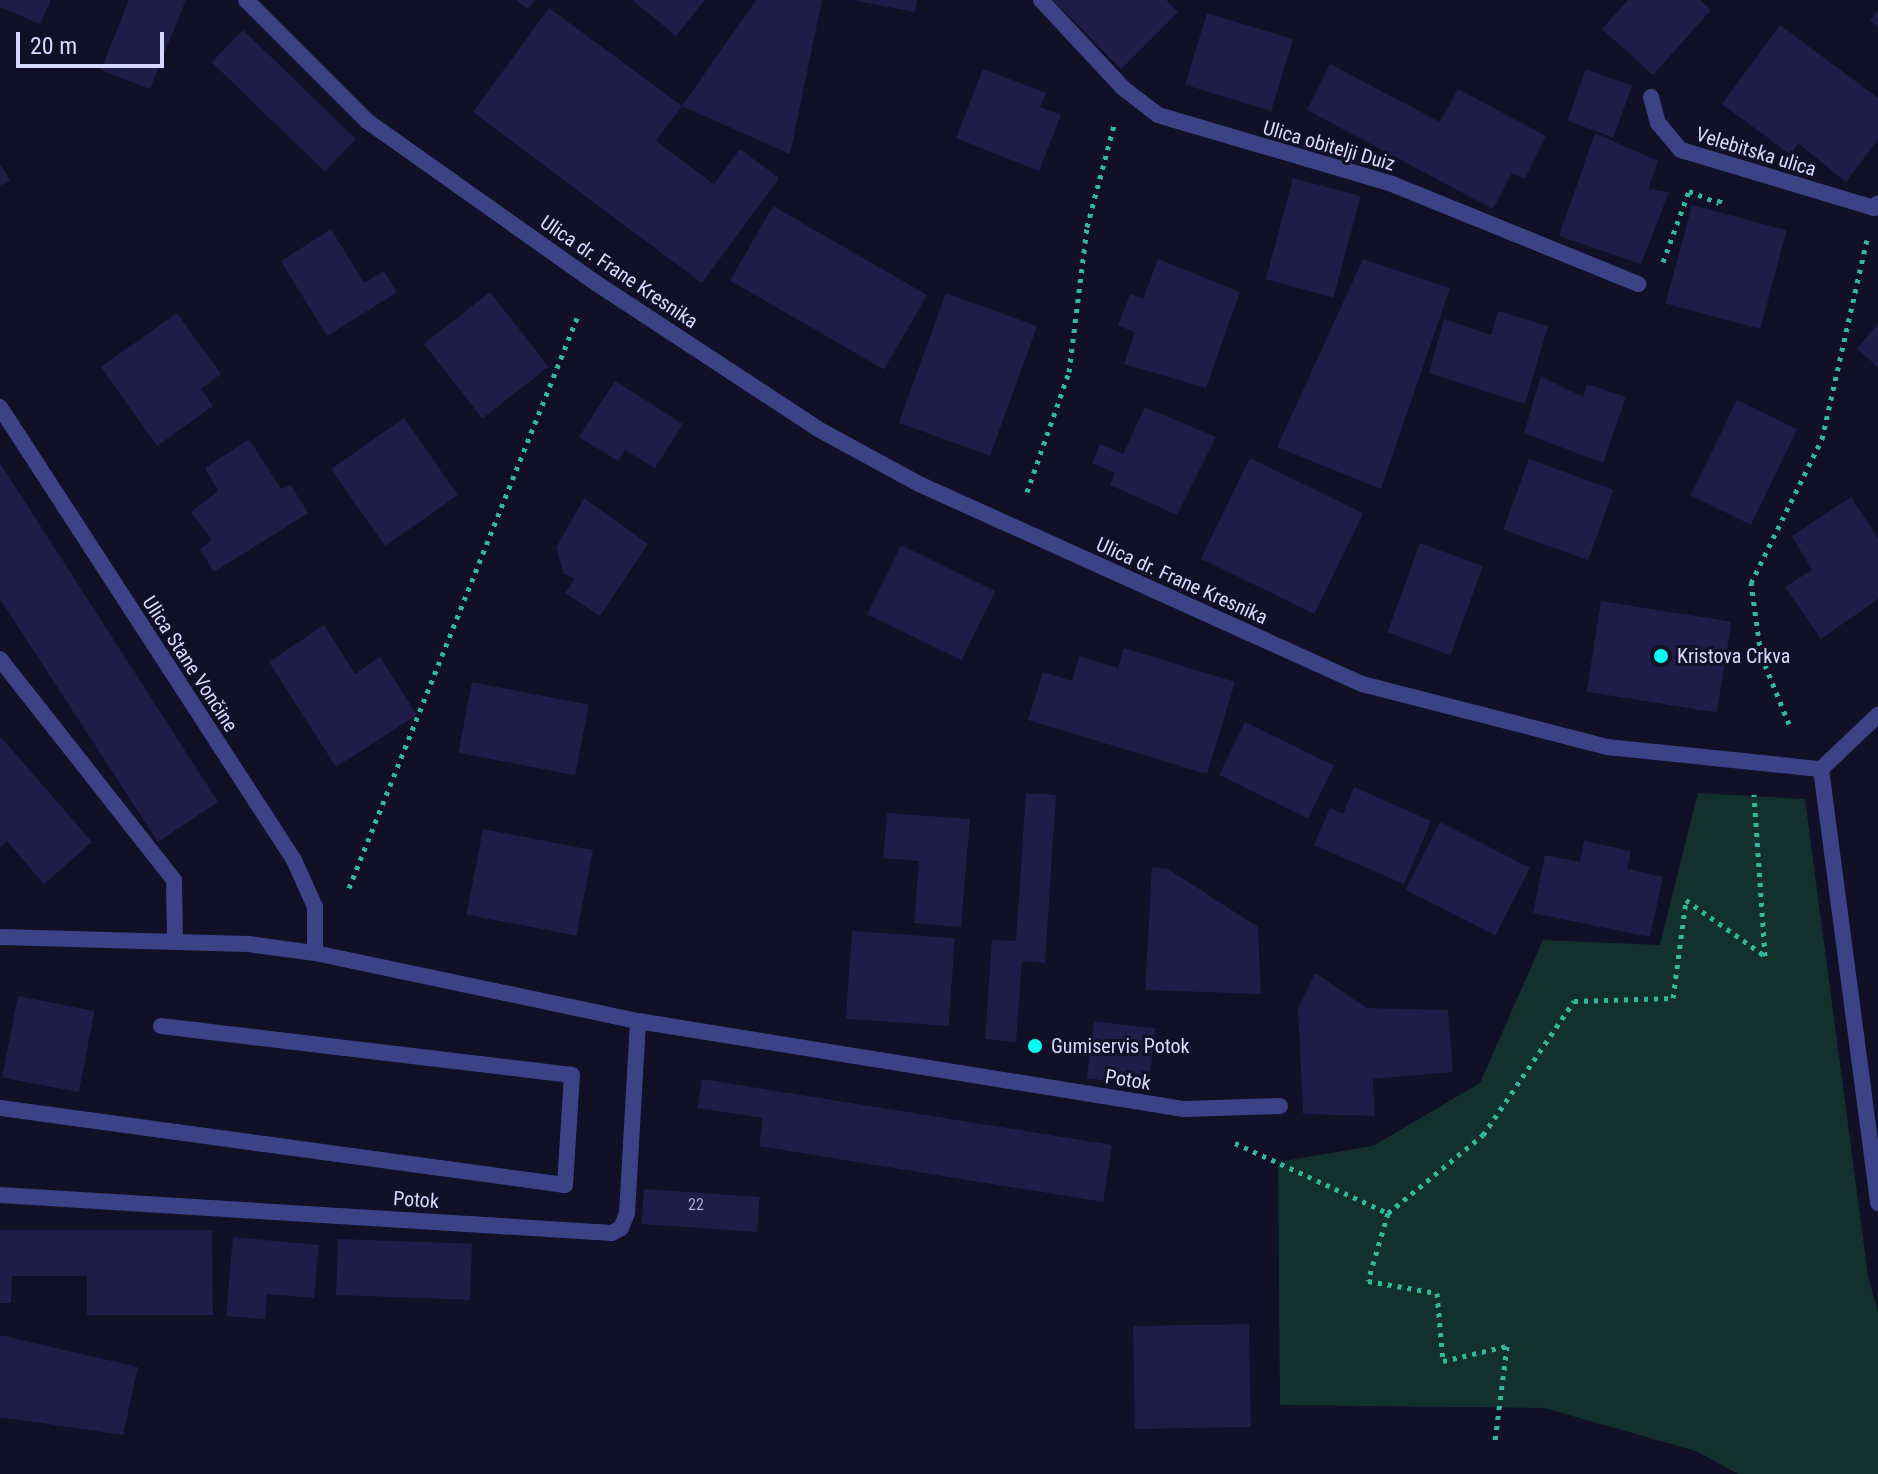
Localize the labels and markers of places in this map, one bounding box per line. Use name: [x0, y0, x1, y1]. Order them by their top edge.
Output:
place label: Kristova Crkva: [1677, 644, 1790, 668]
marker: Kristova Crkva: [1652, 647, 1670, 665]
place label: Gumiservis Potok: [1051, 1034, 1190, 1058]
marker: Gumiservis Potok: [1026, 1037, 1044, 1055]

